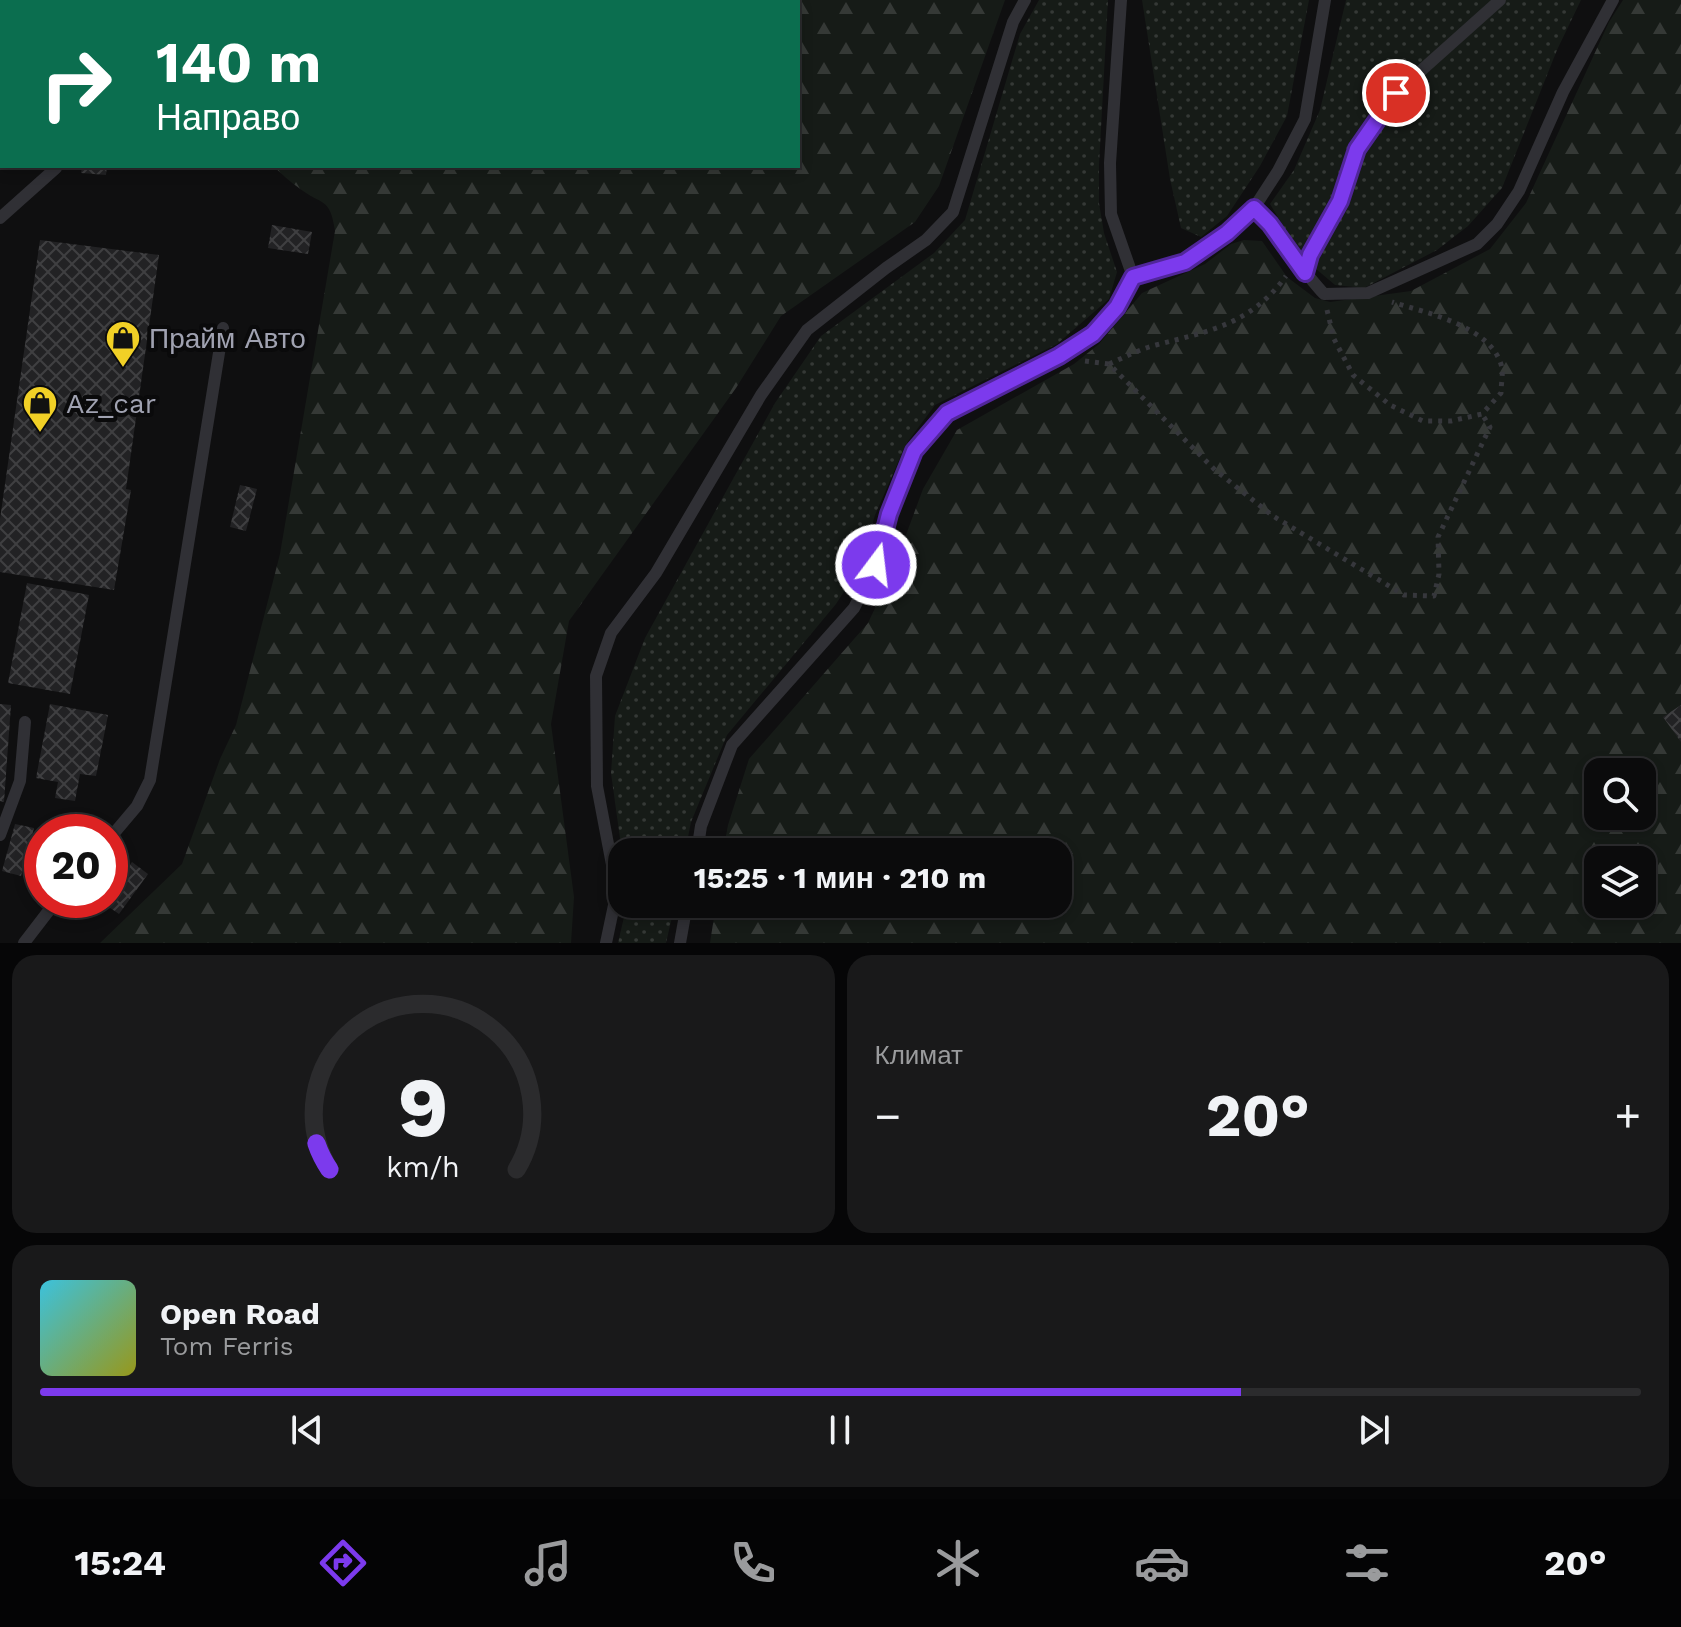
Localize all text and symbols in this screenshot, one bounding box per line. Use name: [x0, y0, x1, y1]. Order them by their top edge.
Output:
text: 140 m: [156, 30, 321, 96]
icon: right: [24, 32, 128, 136]
pin: [1362, 59, 1430, 127]
icon: arrive: [1374, 71, 1418, 115]
text: Направо: [156, 97, 300, 139]
shop icon: Прайм Авто: [104, 319, 142, 369]
place label: Прайм Авто: [149, 322, 306, 355]
shop icon: Az_car: [21, 384, 59, 434]
place label: Az_car: [66, 387, 156, 420]
position arrow: [834, 523, 918, 607]
map controls: [1584, 758, 1656, 918]
button: search: [1584, 758, 1656, 830]
speed limit sign: 20: [24, 814, 128, 918]
button: layers: [1584, 846, 1656, 918]
text: 15:25 · 1 мин · 210 m: [694, 860, 986, 895]
text: Климат: [875, 1040, 963, 1070]
text: 9: [398, 1059, 449, 1156]
text: 20°: [1206, 1080, 1310, 1151]
text: −: [875, 1090, 901, 1142]
text: +: [1614, 1090, 1641, 1142]
text: km/h: [386, 1150, 460, 1184]
text: Open Road: [160, 1296, 320, 1331]
text: Tom Ferris: [160, 1331, 293, 1361]
icon: previous: [285, 1408, 329, 1452]
icon: pause: [818, 1408, 862, 1452]
icon: next: [1352, 1408, 1396, 1452]
icon: directions: [315, 1535, 371, 1591]
icon: music: [520, 1535, 576, 1591]
icon: phone: [725, 1535, 781, 1591]
icon: climate: [930, 1535, 986, 1591]
icon: car: [1134, 1535, 1190, 1591]
icon: filters: [1339, 1535, 1395, 1591]
text: 15:24: [74, 1542, 166, 1584]
text: 20°: [1544, 1542, 1607, 1584]

